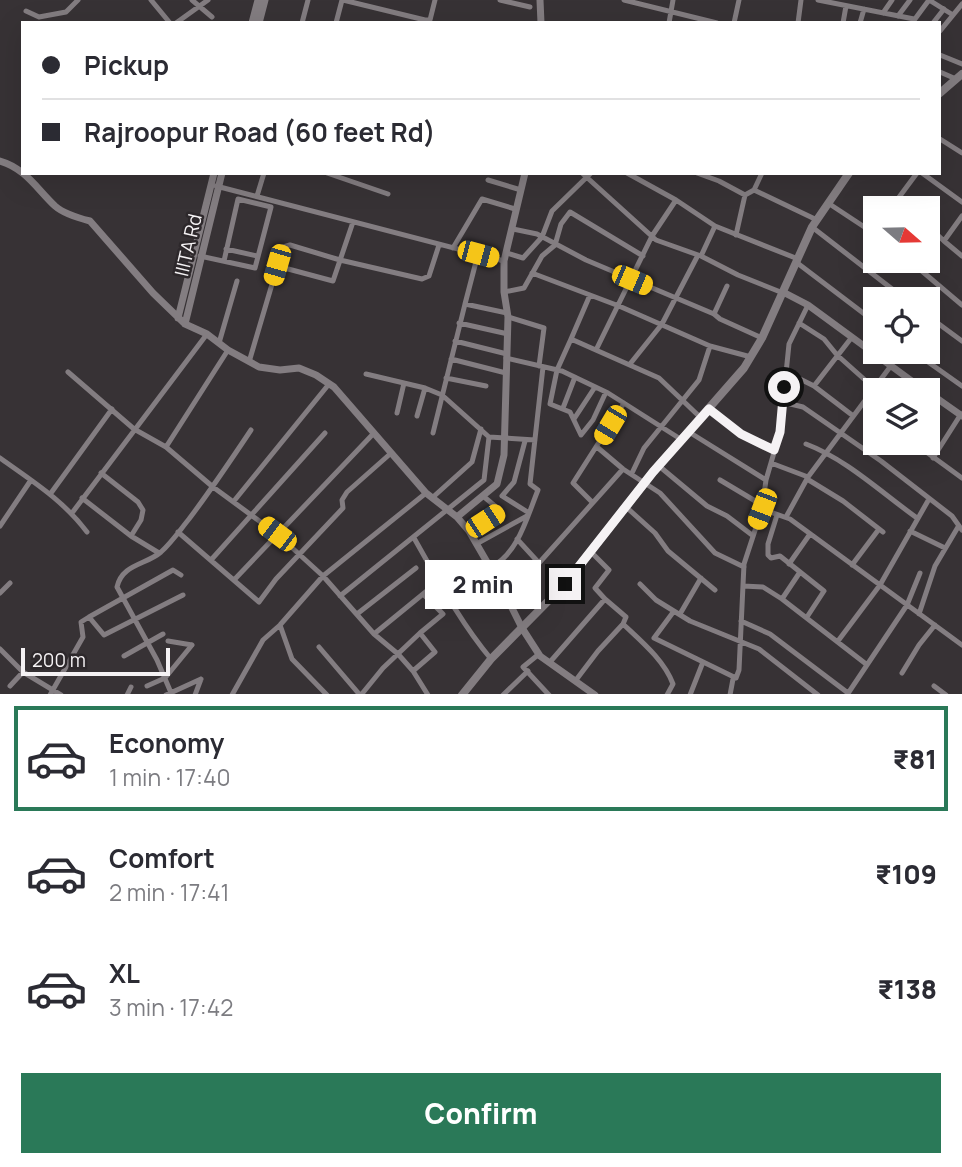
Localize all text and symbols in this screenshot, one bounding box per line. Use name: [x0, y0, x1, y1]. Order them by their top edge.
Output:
text: Pickup: [84, 47, 169, 83]
text: Rajroopur Road (60 feet Rd): [84, 114, 435, 150]
north arrow: [863, 196, 940, 273]
map controls: [863, 196, 940, 455]
street label: IIITA Rd: [168, 211, 208, 279]
car: [455, 238, 502, 270]
car: [262, 242, 293, 288]
car: [609, 262, 656, 298]
button: locate: [863, 287, 940, 364]
route start: [768, 371, 800, 403]
button: layers: [863, 378, 940, 455]
car: [591, 402, 630, 448]
car: [745, 486, 780, 532]
car: [462, 501, 509, 541]
car: [254, 513, 301, 555]
callout: 2 min: [425, 560, 540, 608]
text: 2 min: [453, 568, 514, 600]
route end: [549, 568, 581, 600]
scale bar: [21, 646, 170, 677]
text: 200 m: [32, 647, 86, 673]
text: Economy: [109, 725, 224, 761]
icon: car: [25, 727, 88, 790]
text: ₹81: [893, 741, 937, 777]
text: 1 min · 17:40: [109, 761, 231, 793]
text: Comfort: [109, 840, 215, 876]
icon: car: [25, 842, 88, 905]
text: ₹109: [875, 856, 937, 892]
text: 2 min · 17:41: [109, 876, 230, 908]
text: XL: [109, 955, 140, 991]
icon: car: [25, 957, 88, 1020]
text: ₹138: [877, 971, 937, 1007]
text: 3 min · 17:42: [109, 991, 233, 1023]
button: Confirm: [21, 1073, 941, 1153]

